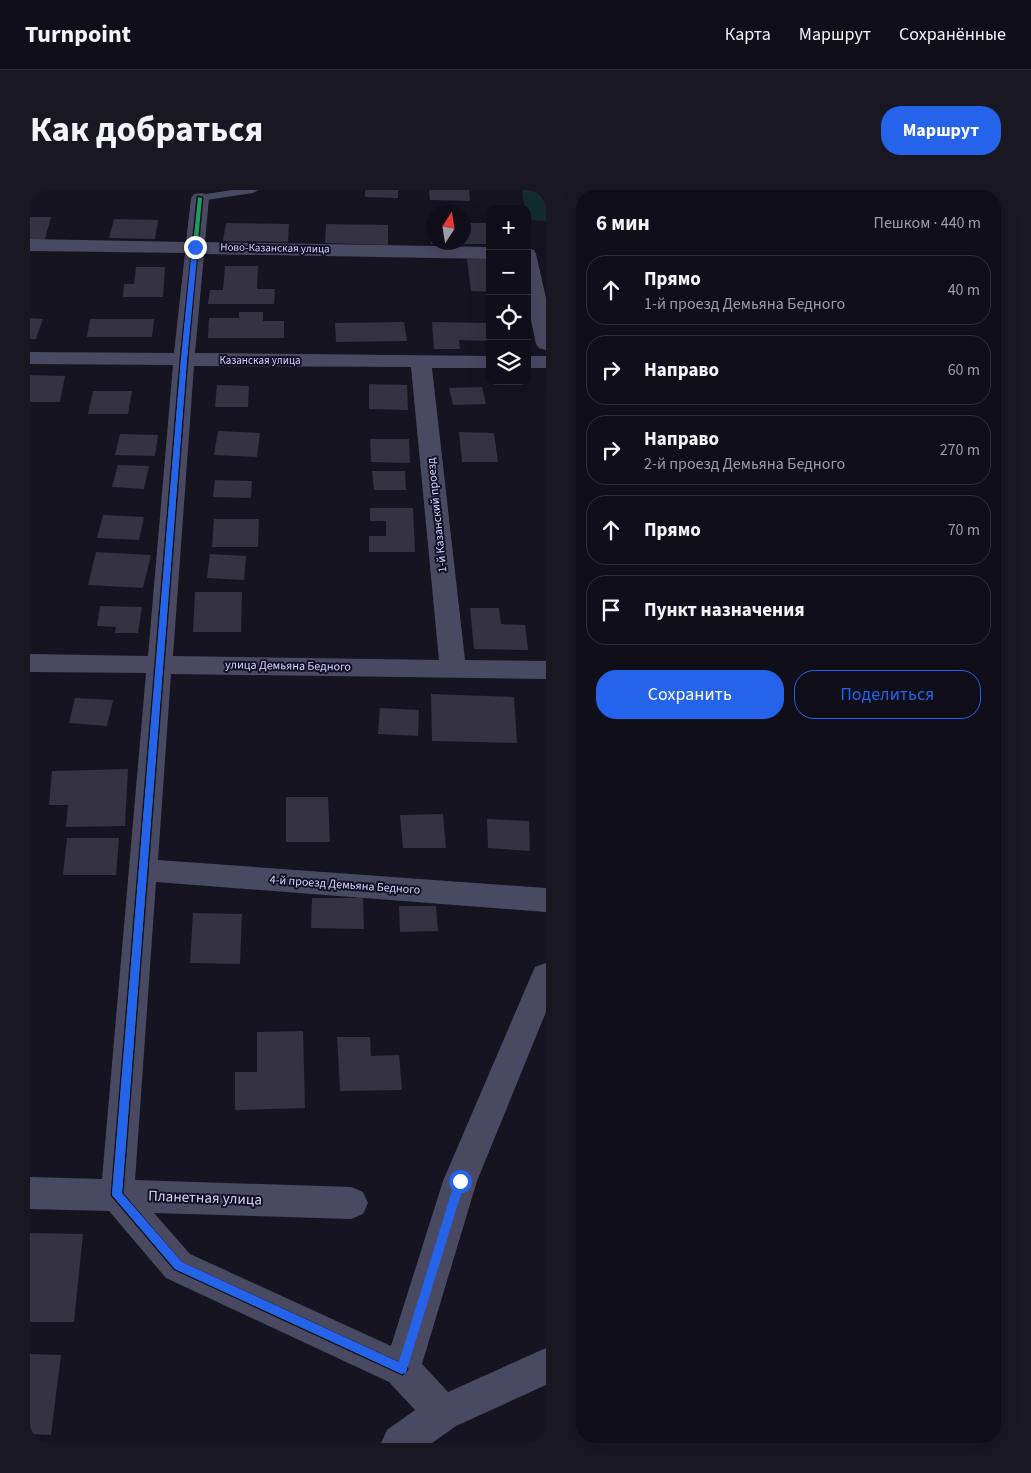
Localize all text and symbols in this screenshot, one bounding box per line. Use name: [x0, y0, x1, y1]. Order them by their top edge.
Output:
text: Turnpoint: [25, 17, 131, 52]
text: Карта: [725, 22, 771, 47]
text: Маршрут: [799, 22, 871, 47]
text: Сохранённые: [899, 22, 1006, 47]
text: Как добраться: [30, 105, 263, 155]
button: Маршрут: [881, 106, 1001, 155]
north arrow: [426, 205, 471, 250]
map controls: [486, 205, 531, 385]
button: +: [486, 205, 531, 250]
text: 6 мин: [596, 208, 650, 238]
text: Пешком · 440 m: [874, 212, 981, 234]
route end: [184, 236, 207, 259]
street label: Ново-Казанская улица: [220, 240, 330, 256]
button: −: [486, 250, 531, 295]
text: Прямо: [644, 266, 701, 293]
icon: ahead: [597, 276, 625, 304]
text: 40 m: [948, 279, 980, 301]
text: 1-й проезд Демьяна Бедного: [644, 293, 845, 315]
button: locate: [486, 295, 531, 340]
button: layers: [486, 340, 531, 385]
street label: Казанская улица: [219, 353, 301, 368]
icon: right: [597, 356, 625, 384]
text: Направо: [644, 357, 719, 384]
text: 60 m: [948, 359, 980, 381]
text: Направо: [644, 426, 719, 453]
icon: right: [597, 436, 625, 464]
text: 270 m: [940, 439, 980, 461]
text: 2-й проезд Демьяна Бедного: [644, 453, 845, 475]
street label: 1-й Казанский проезд: [422, 456, 451, 573]
icon: ahead: [597, 516, 625, 544]
text: Прямо: [644, 517, 701, 544]
text: 70 m: [948, 519, 980, 541]
icon: arrive: [597, 596, 625, 624]
text: Пункт назначения: [644, 597, 805, 624]
street label: улица Демьяна Бедного: [225, 656, 351, 676]
button: Сохранить: [596, 670, 784, 719]
button: Поделиться: [794, 670, 981, 719]
street label: 4-й проезд Демьяна Бедного: [269, 871, 421, 899]
route start: [449, 1170, 472, 1193]
street label: Планетная улица: [148, 1186, 262, 1210]

